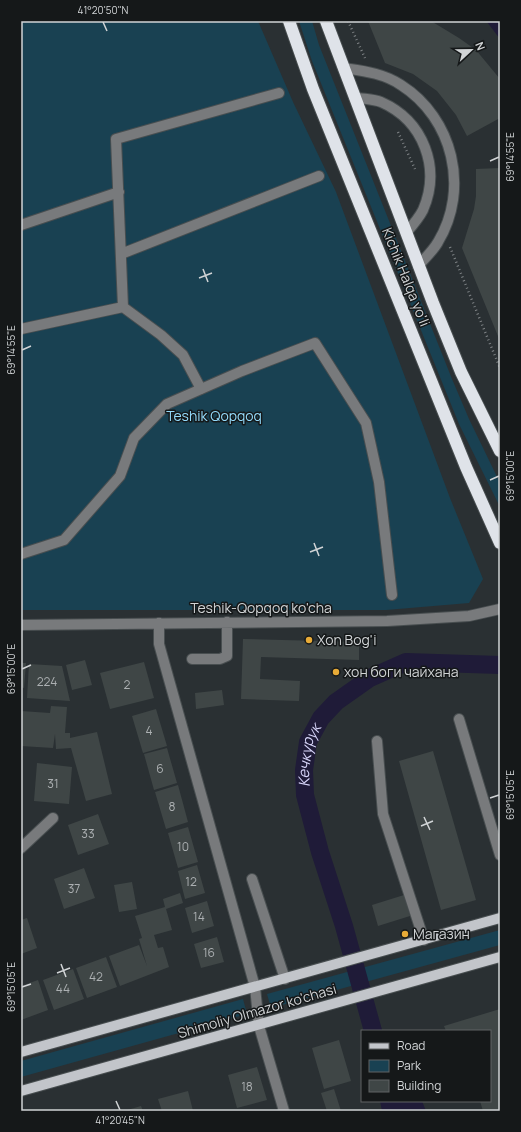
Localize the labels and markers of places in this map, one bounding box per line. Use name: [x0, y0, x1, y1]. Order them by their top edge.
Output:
place label: Xon Bog'i: [317, 630, 376, 649]
marker: Xon Bog'i: [304, 635, 314, 645]
place label: хон боги чайхана: [344, 662, 458, 681]
marker: хон боги чайхана: [331, 667, 341, 677]
place label: Магазин: [413, 924, 470, 943]
marker: Магазин: [400, 929, 410, 939]

